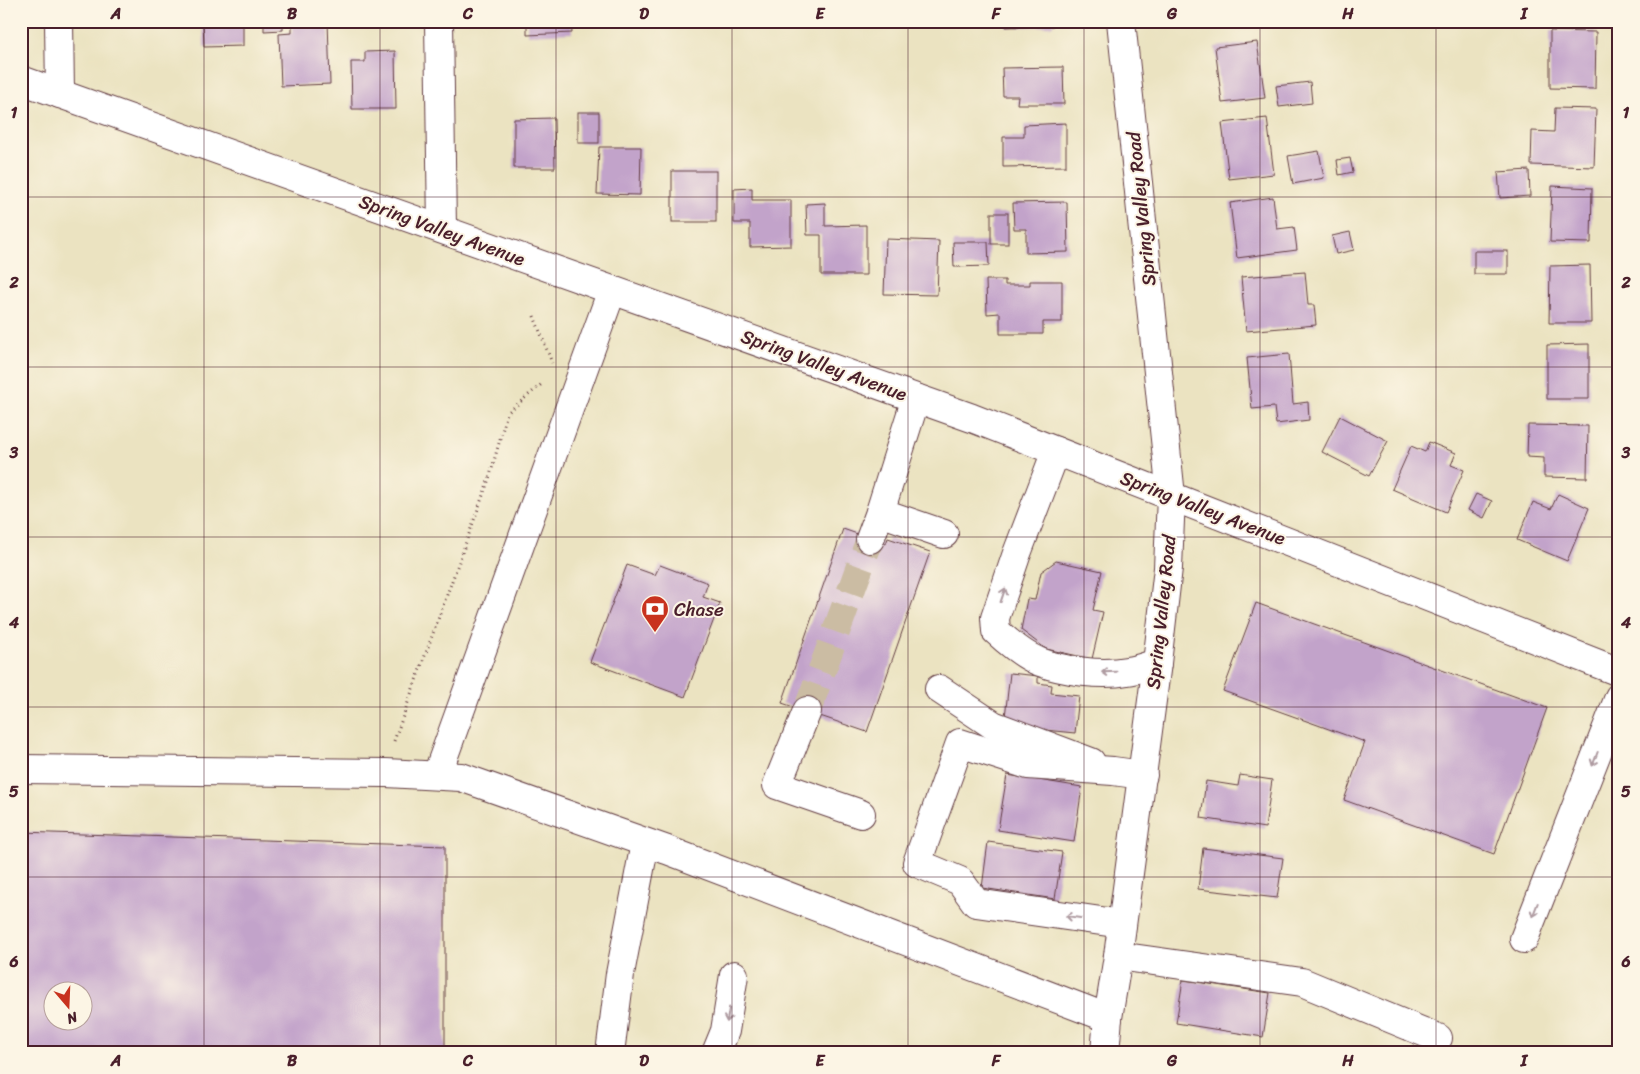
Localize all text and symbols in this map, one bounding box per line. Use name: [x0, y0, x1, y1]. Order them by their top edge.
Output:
text: A: [110, 0, 121, 28]
text: B: [287, 0, 298, 28]
text: C: [462, 0, 474, 28]
text: D: [639, 0, 649, 28]
text: E: [816, 0, 826, 28]
text: F: [991, 0, 1002, 28]
text: G: [1166, 0, 1178, 28]
text: H: [1341, 0, 1354, 28]
text: I: [1520, 0, 1529, 28]
text: 1: [11, 98, 18, 127]
text: 1: [1623, 98, 1630, 127]
street label: Spring Valley Road: [1116, 129, 1166, 288]
street label: Spring Valley Avenue: [354, 185, 530, 275]
text: 2: [8, 268, 19, 297]
text: 2: [1620, 268, 1631, 297]
street label: Spring Valley Avenue: [736, 320, 912, 410]
text: 3: [9, 438, 19, 467]
text: 3: [1621, 438, 1631, 467]
street label: Spring Valley Avenue: [1115, 461, 1291, 555]
street label: Spring Valley Road: [1136, 532, 1186, 691]
one-way arrow: [999, 588, 1008, 603]
place label: Chase: [674, 593, 724, 626]
bank icon: Chase: [640, 594, 670, 633]
text: 4: [8, 608, 19, 637]
text: 4: [1620, 608, 1631, 637]
one-way arrow: [1102, 667, 1118, 677]
one-way arrow: [1589, 751, 1599, 766]
text: 5: [9, 777, 19, 806]
text: 5: [1621, 777, 1631, 806]
one-way arrow: [1530, 902, 1540, 917]
one-way arrow: [1066, 912, 1082, 922]
text: 6: [8, 947, 19, 976]
text: 6: [1620, 947, 1631, 976]
north arrow: [42, 982, 92, 1032]
text: N: [63, 1004, 82, 1031]
one-way arrow: [722, 1006, 732, 1022]
text: A: [110, 1046, 121, 1074]
text: B: [287, 1046, 298, 1074]
text: C: [462, 1046, 474, 1074]
text: D: [639, 1046, 649, 1074]
text: E: [816, 1046, 826, 1074]
text: F: [991, 1046, 1002, 1074]
text: G: [1166, 1046, 1178, 1074]
text: H: [1341, 1046, 1354, 1074]
text: I: [1520, 1046, 1529, 1074]

